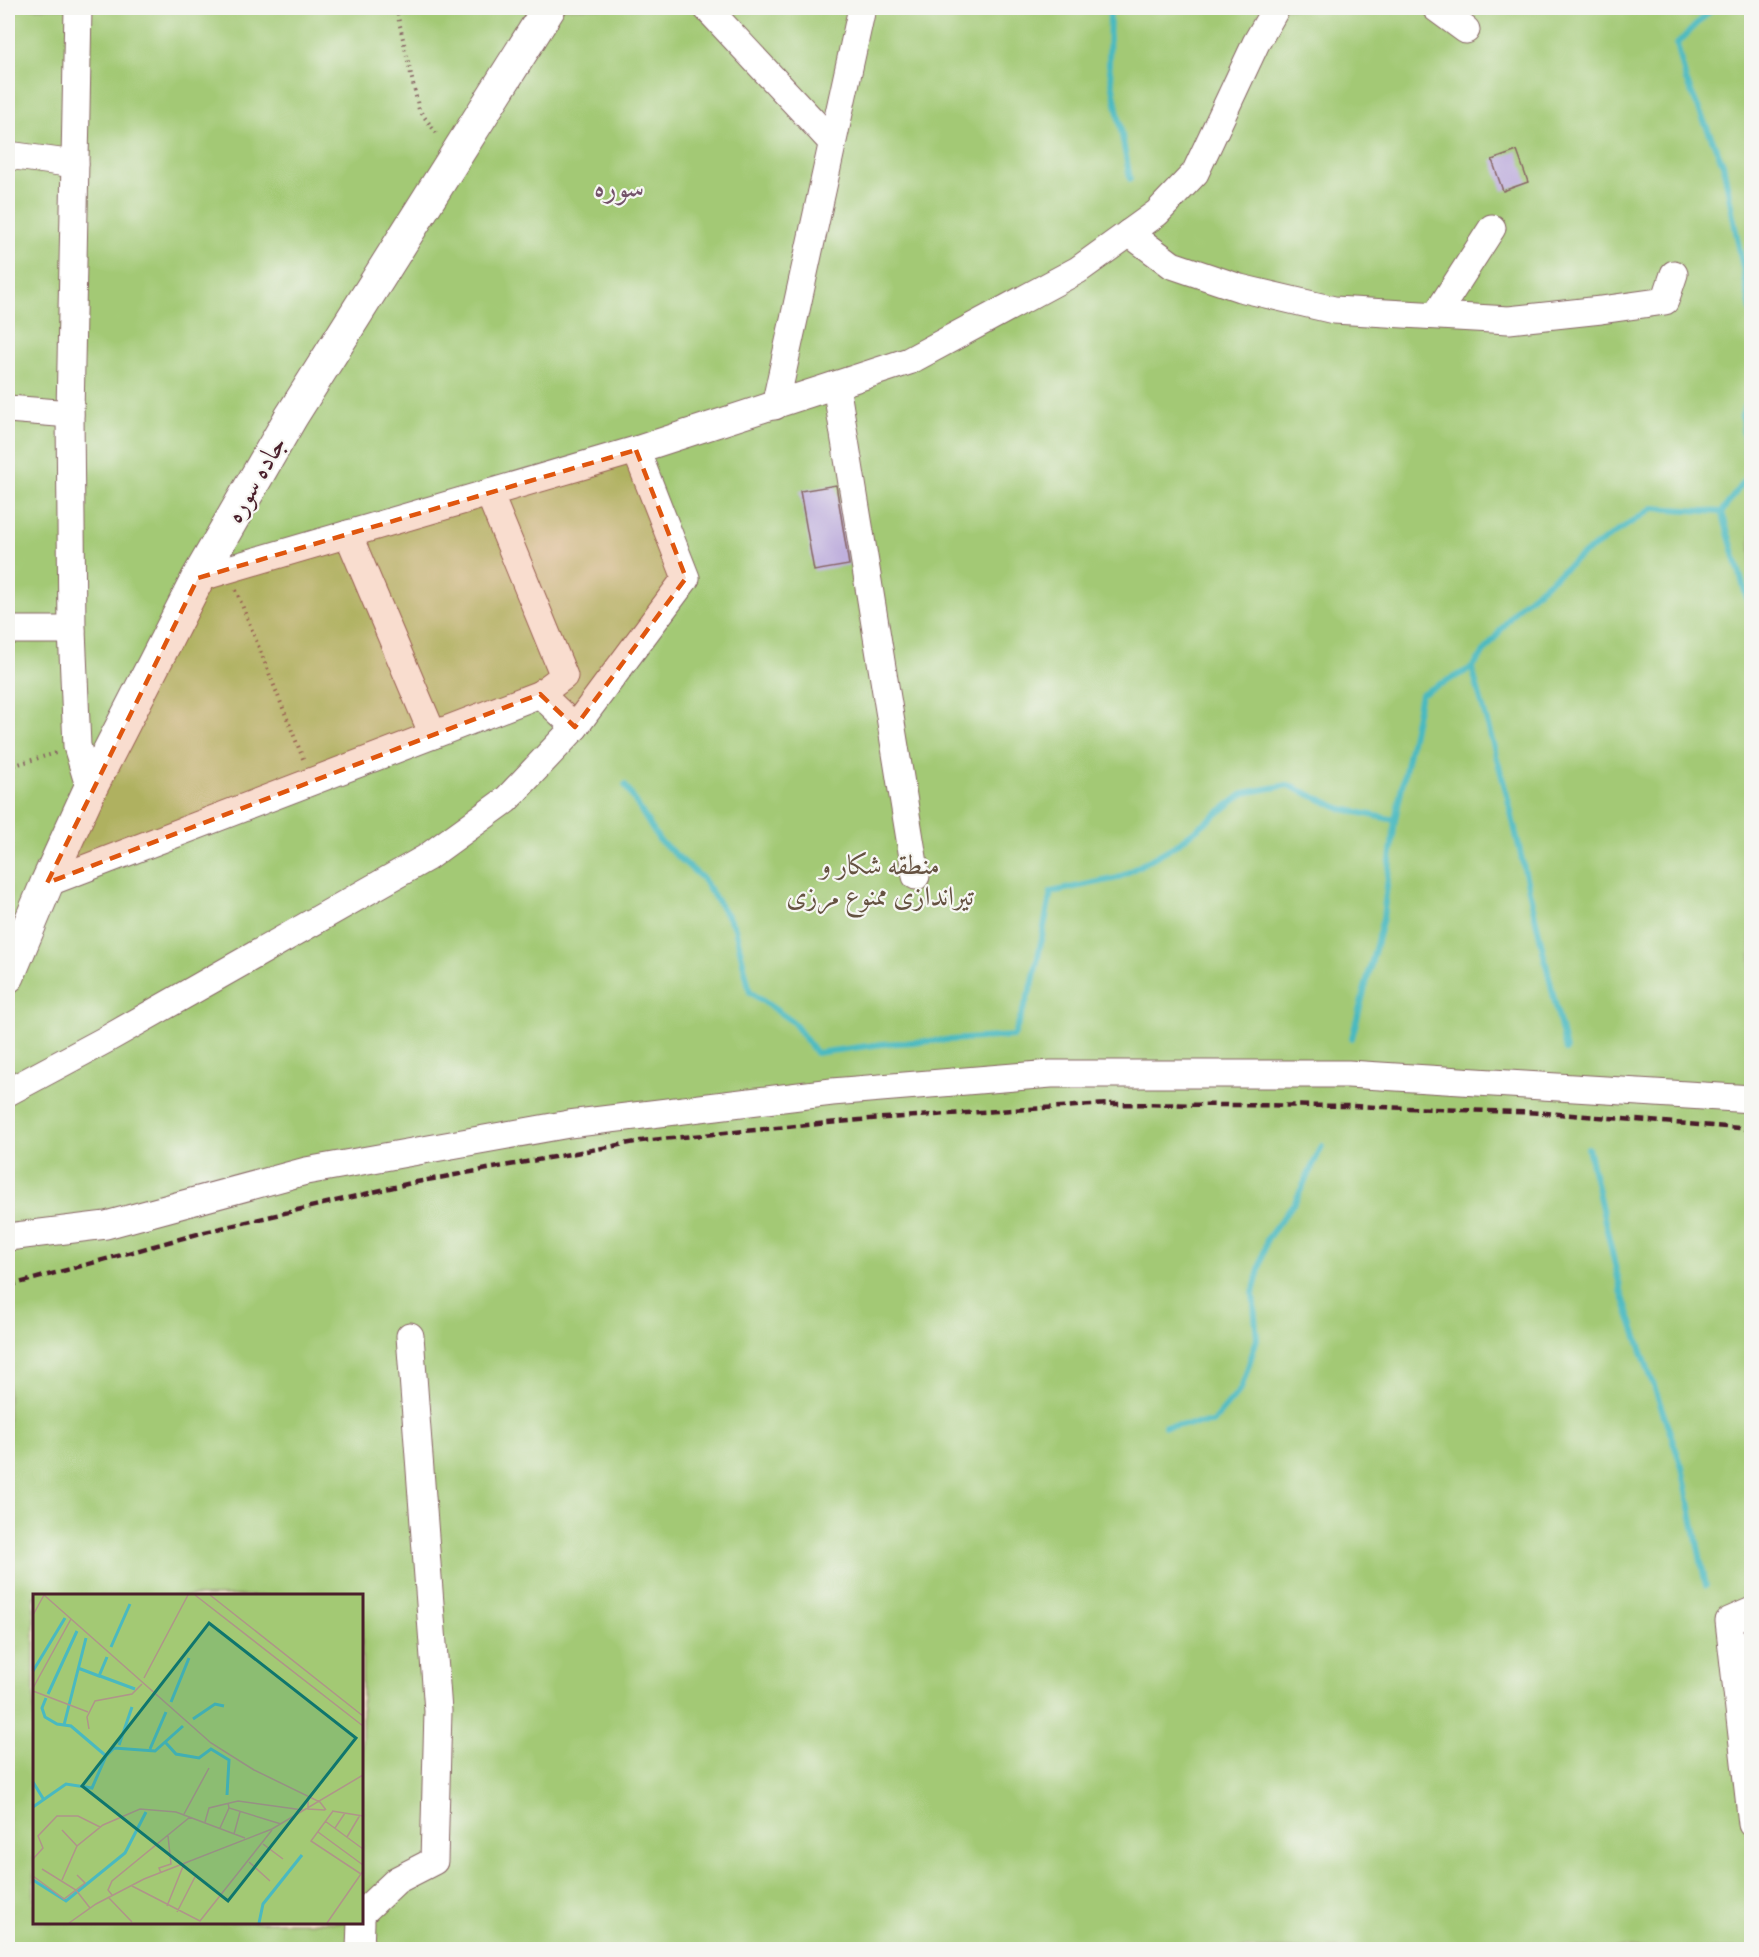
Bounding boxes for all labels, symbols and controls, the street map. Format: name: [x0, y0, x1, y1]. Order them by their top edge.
district label: سوره: [594, 167, 644, 206]
street label: جاده سوره: [216, 429, 294, 529]
park label: منطقه شکار و تیراندازی ممنوع مرزی: [786, 847, 975, 918]
inset map: [33, 1594, 363, 1924]

